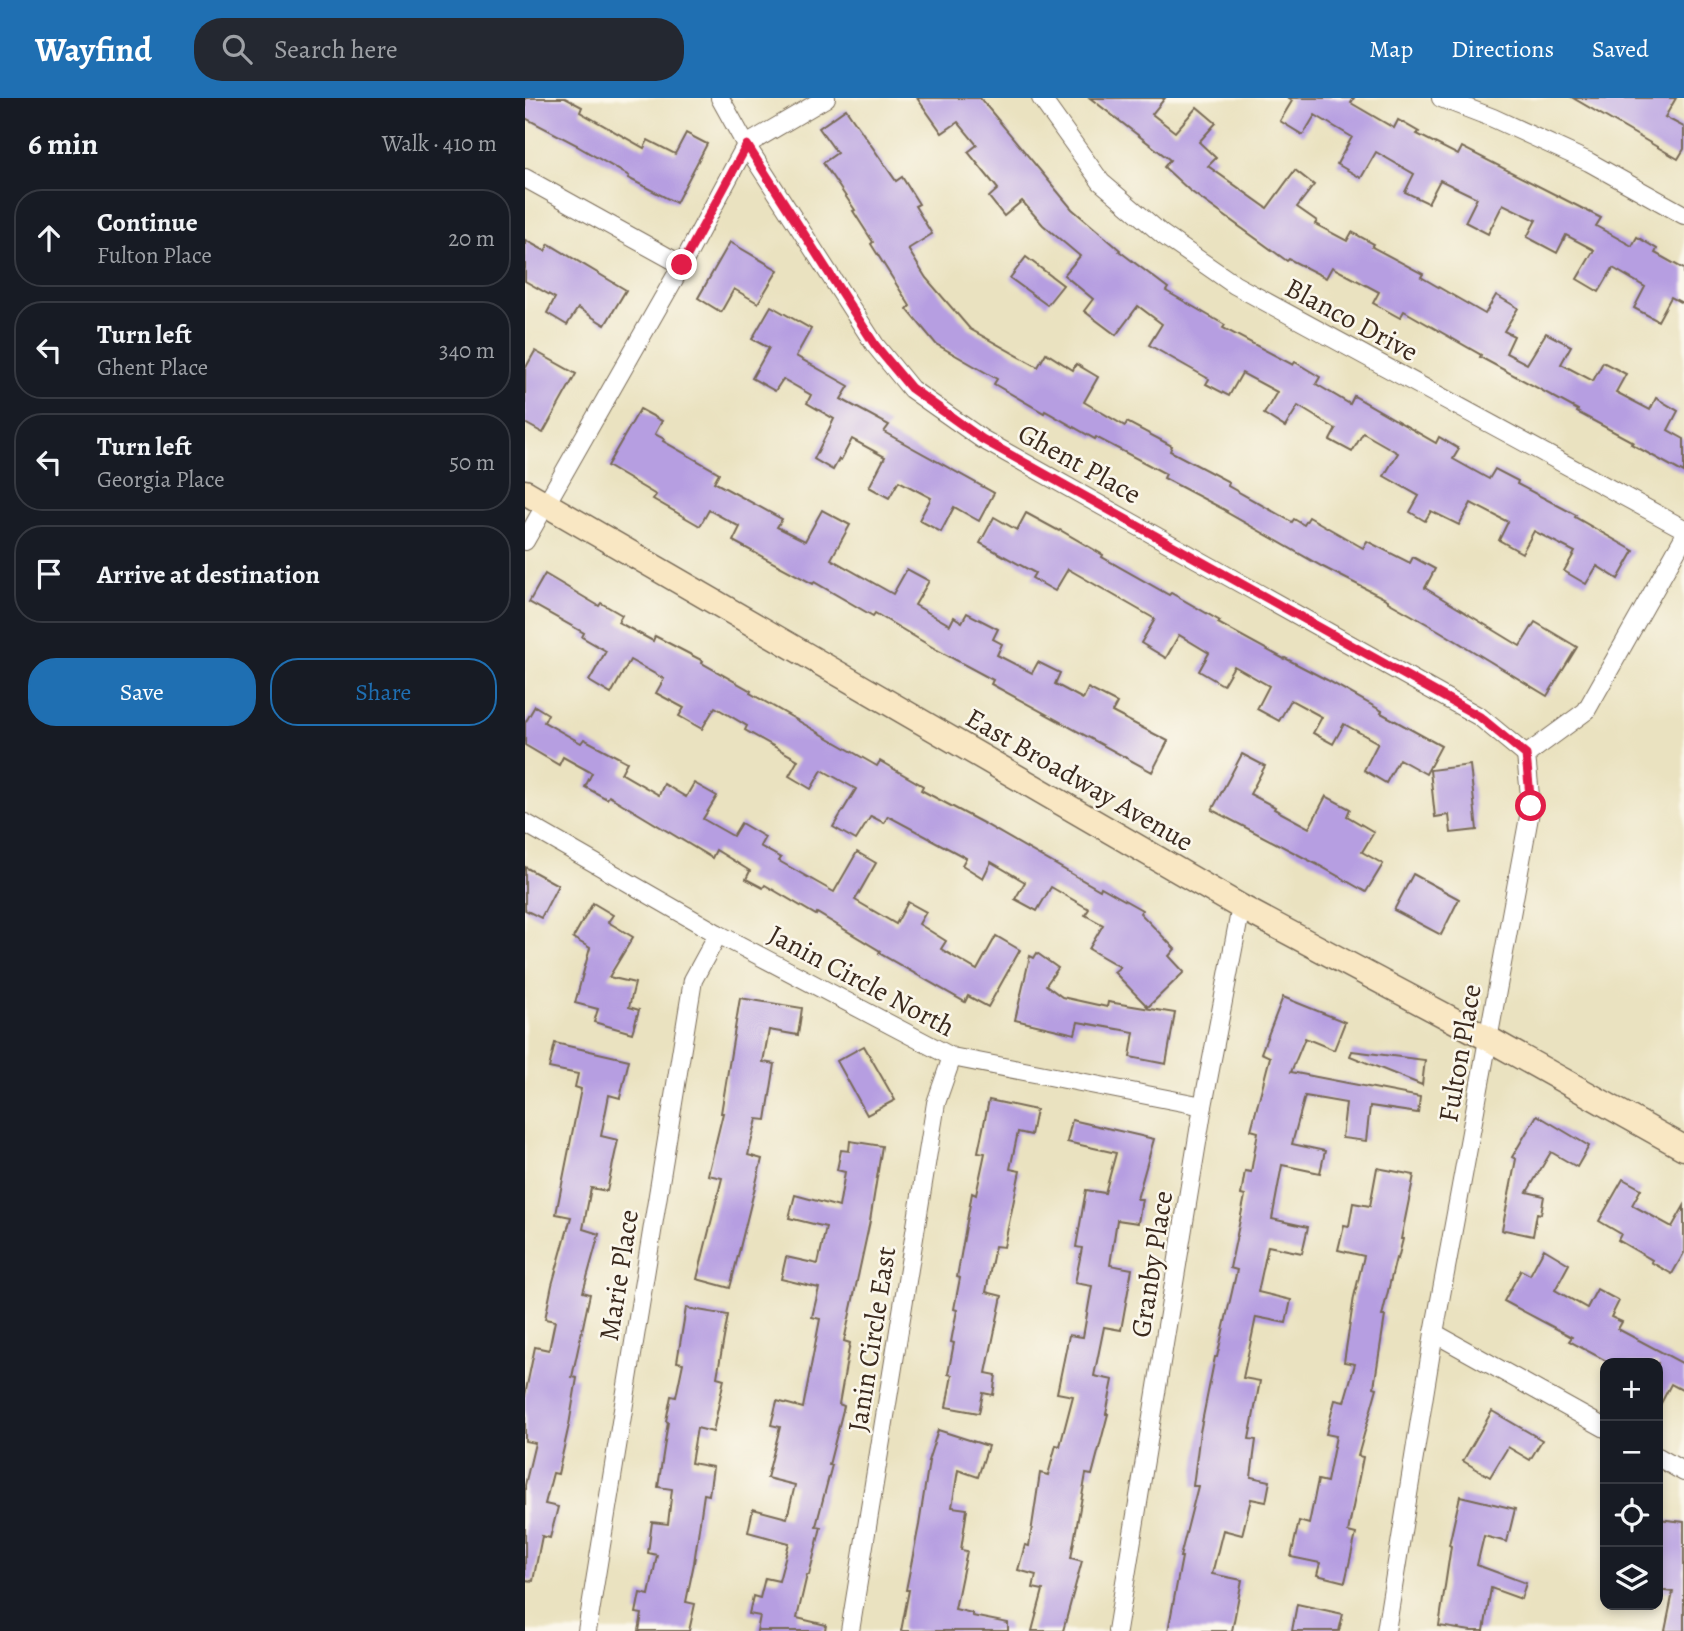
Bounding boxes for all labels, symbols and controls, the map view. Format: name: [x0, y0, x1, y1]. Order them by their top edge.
search box: [194, 18, 684, 81]
text: Wayfind: [35, 27, 152, 72]
icon: search: [218, 30, 256, 68]
text: Search here: [274, 32, 398, 67]
text: Map: [1369, 33, 1413, 65]
text: Directions: [1451, 33, 1554, 65]
text: Saved: [1592, 33, 1649, 65]
text: 6 min: [28, 124, 98, 164]
text: Walk · 410 m: [382, 128, 497, 159]
text: Continue: [97, 205, 198, 240]
icon: ahead: [30, 219, 68, 257]
text: 20 m: [448, 223, 495, 254]
text: Fulton Place: [97, 240, 212, 271]
route end: [666, 249, 697, 280]
street label: Blanco Drive: [1278, 269, 1425, 371]
text: Turn left: [97, 317, 192, 352]
icon: left: [30, 331, 68, 369]
text: 340 m: [439, 335, 495, 366]
text: Ghent Place: [97, 352, 208, 383]
street label: Ghent Place: [1011, 414, 1148, 513]
text: Turn left: [97, 429, 192, 464]
icon: left: [30, 443, 68, 481]
text: 50 m: [449, 447, 495, 478]
text: Georgia Place: [97, 464, 224, 495]
icon: arrive: [30, 555, 68, 593]
text: Arrive at destination: [97, 557, 320, 592]
button: Save: [28, 658, 256, 726]
button: Share: [270, 658, 497, 726]
street label: East Broadway Avenue: [959, 699, 1200, 861]
route start: [1515, 790, 1546, 821]
street label: Janin Circle North: [762, 916, 961, 1046]
street label: Fulton Place: [1429, 981, 1491, 1125]
street label: Granby Place: [1122, 1188, 1182, 1340]
street label: Marie Place: [590, 1207, 648, 1344]
street label: Janin Circle East: [839, 1244, 905, 1435]
map controls: [1600, 1358, 1663, 1610]
button: +: [1600, 1358, 1663, 1421]
button: −: [1600, 1421, 1663, 1484]
button: locate: [1600, 1484, 1663, 1547]
button: layers: [1600, 1547, 1663, 1610]

